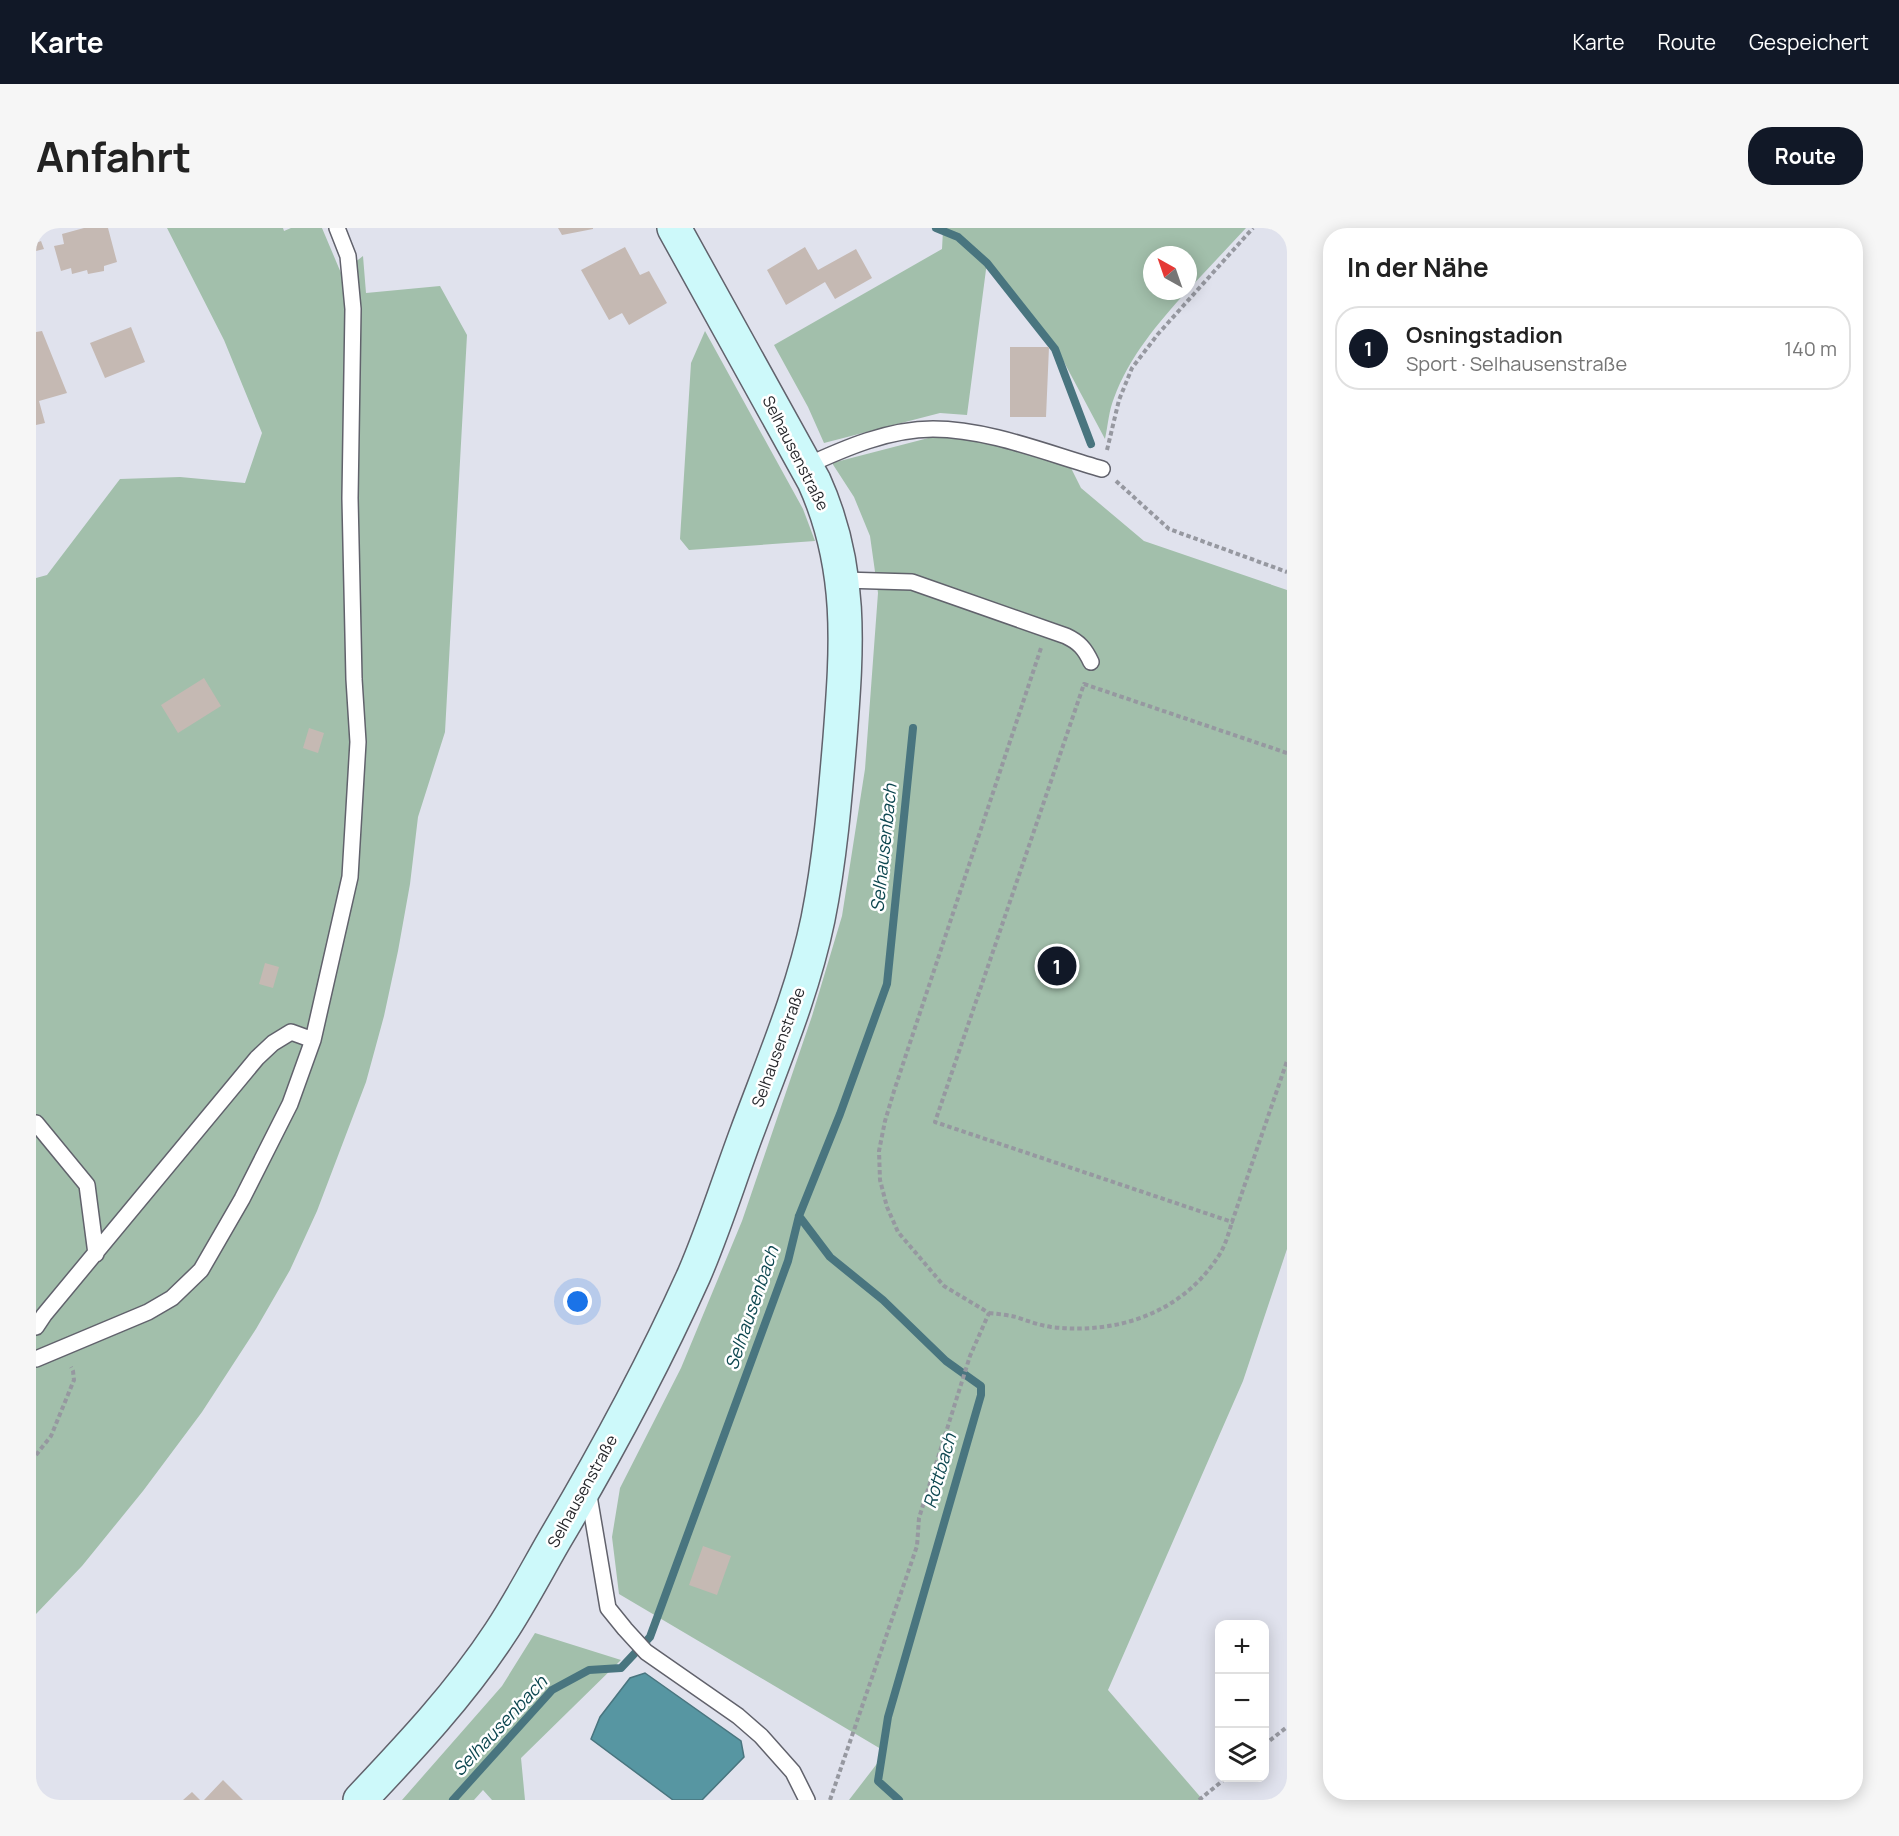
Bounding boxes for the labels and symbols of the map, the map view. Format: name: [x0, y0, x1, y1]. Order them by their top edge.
north arrow: [1143, 246, 1197, 300]
street label: Selhausenstraße: [758, 392, 834, 514]
water label: Selhausenbach: [864, 781, 902, 913]
pin: 1: [1038, 944, 1076, 988]
street label: Selhausenstraße: [746, 984, 810, 1110]
water label: Selhausenbach: [719, 1242, 784, 1373]
your location: [563, 1287, 592, 1316]
water label: Rottbach: [917, 1429, 961, 1511]
street label: Selhausenstraße: [542, 1431, 622, 1551]
water label: Selhausenbach: [447, 1669, 553, 1781]

